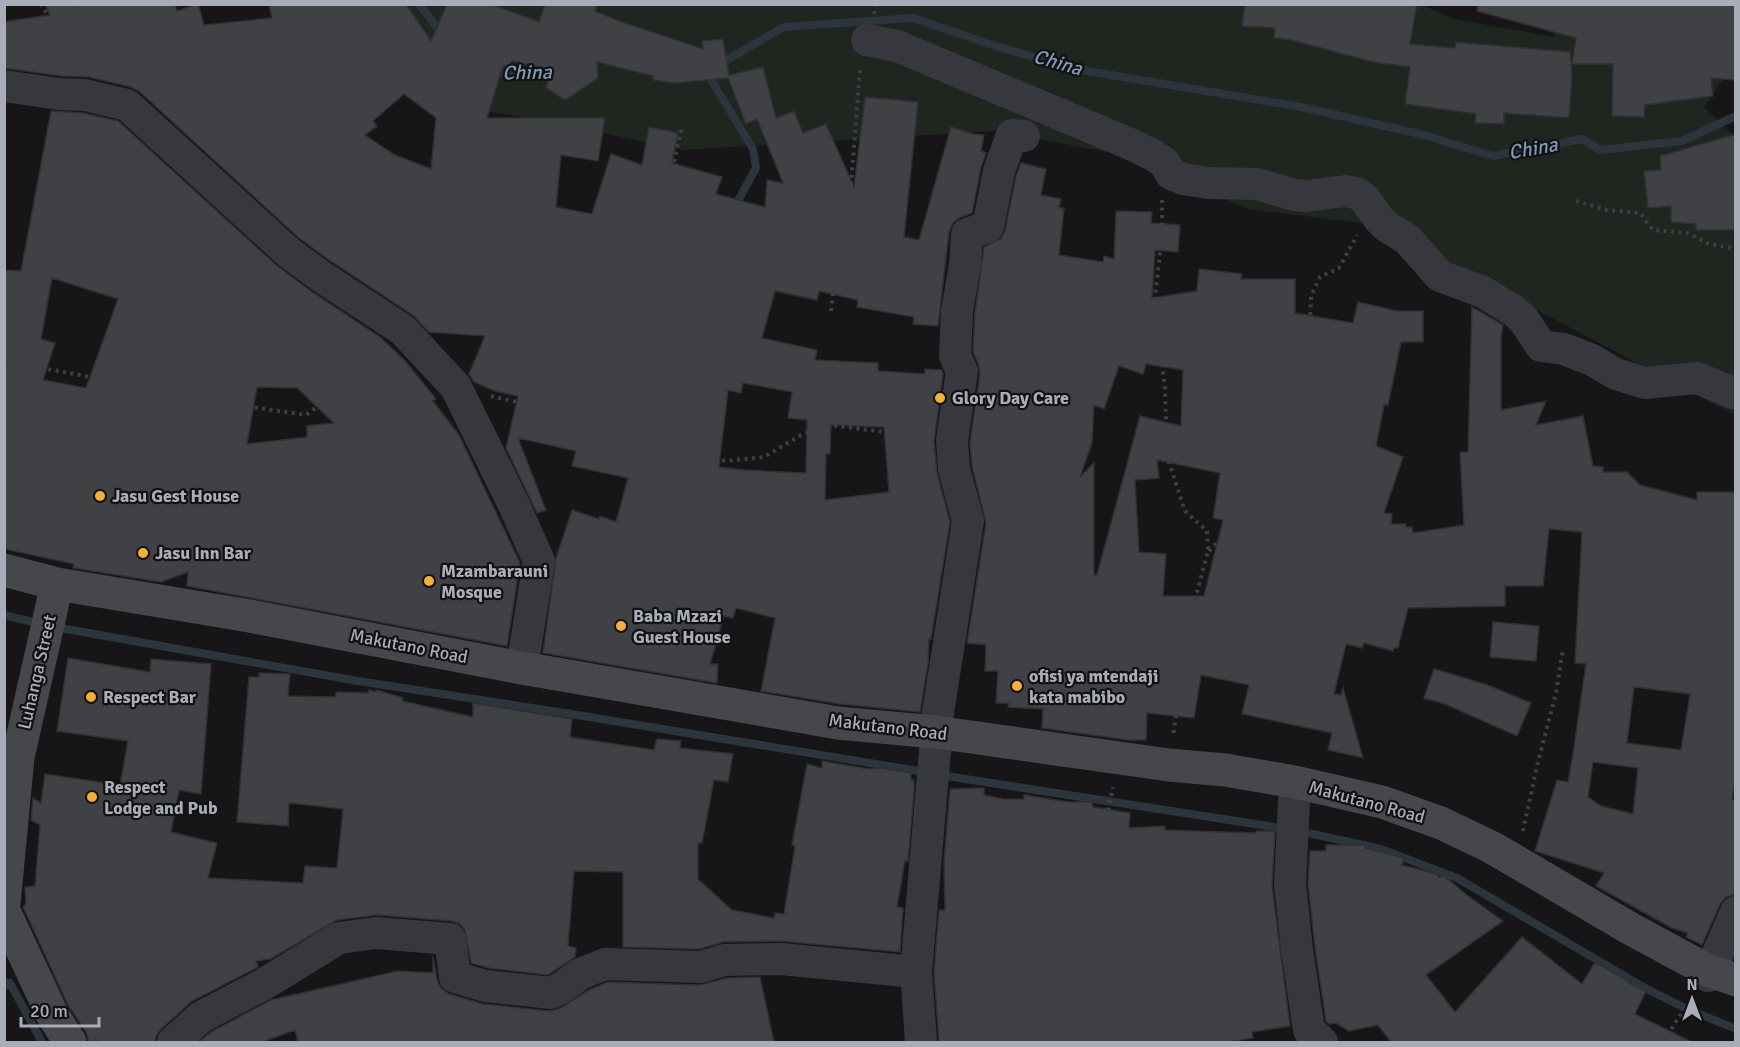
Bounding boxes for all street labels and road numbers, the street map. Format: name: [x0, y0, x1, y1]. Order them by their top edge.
street label: Luhanga Street: [13, 613, 61, 731]
street label: Makutano Road: [348, 624, 470, 668]
street label: Makutano Road: [827, 709, 949, 745]
street label: Makutano Road: [1307, 776, 1427, 828]

